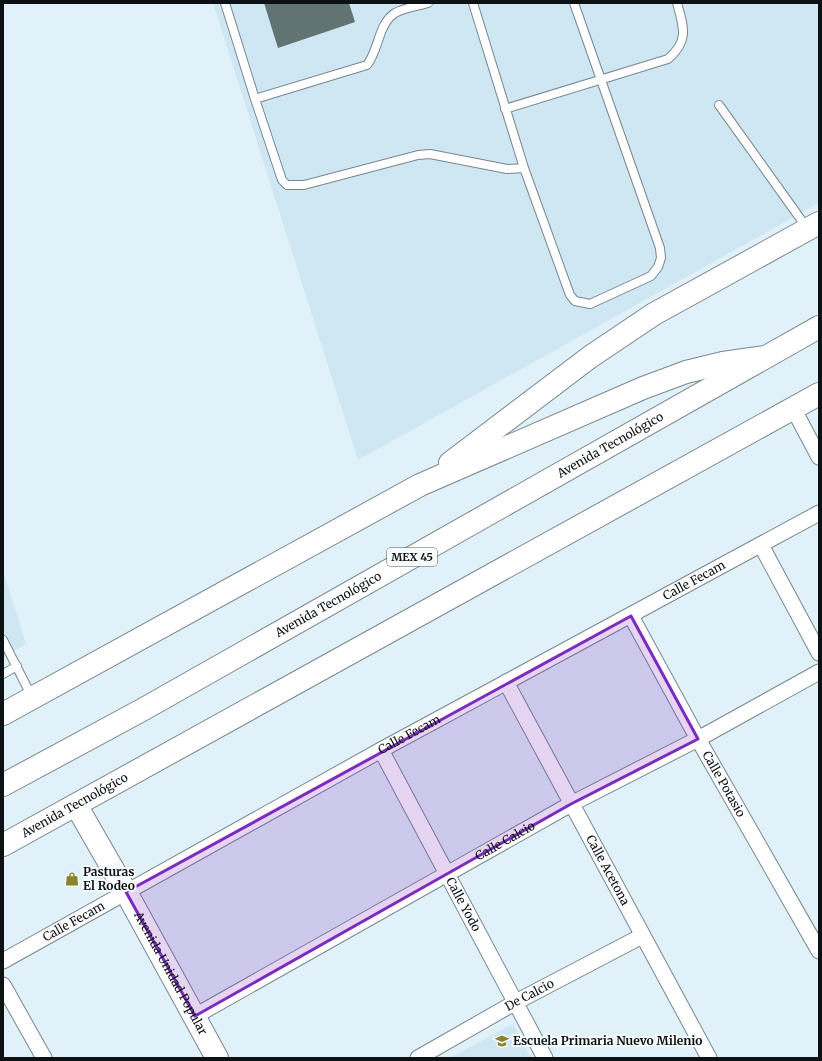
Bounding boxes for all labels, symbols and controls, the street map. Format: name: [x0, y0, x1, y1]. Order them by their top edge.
street label: Avenida Tecnológico: [553, 409, 666, 481]
road number: MEX 45: [387, 548, 437, 566]
street label: Calle Fecam: [660, 557, 728, 603]
street label: Avenida Tecnológico: [271, 568, 384, 641]
street label: Calle Fecam: [375, 711, 443, 757]
street label: Calle Potasio: [699, 748, 749, 819]
street label: Avenida Tecnológico: [18, 769, 130, 841]
street label: Calle Calcio: [472, 818, 537, 863]
street label: Calle Acetona: [583, 832, 633, 908]
place label: Pasturas El Rodeo: [83, 864, 135, 893]
shop icon: Pasturas El Rodeo: [64, 871, 80, 887]
street label: Calle Yodo: [443, 874, 484, 934]
street label: Calle Fecam: [40, 898, 107, 944]
street label: Avenida Unidad Popular: [131, 908, 211, 1038]
street label: De Calcio: [502, 975, 556, 1014]
school or university icon: Escuela Primaria Nuevo Milenio: [494, 1033, 510, 1049]
place label: Escuela Primaria Nuevo Milenio: [513, 1033, 703, 1048]

